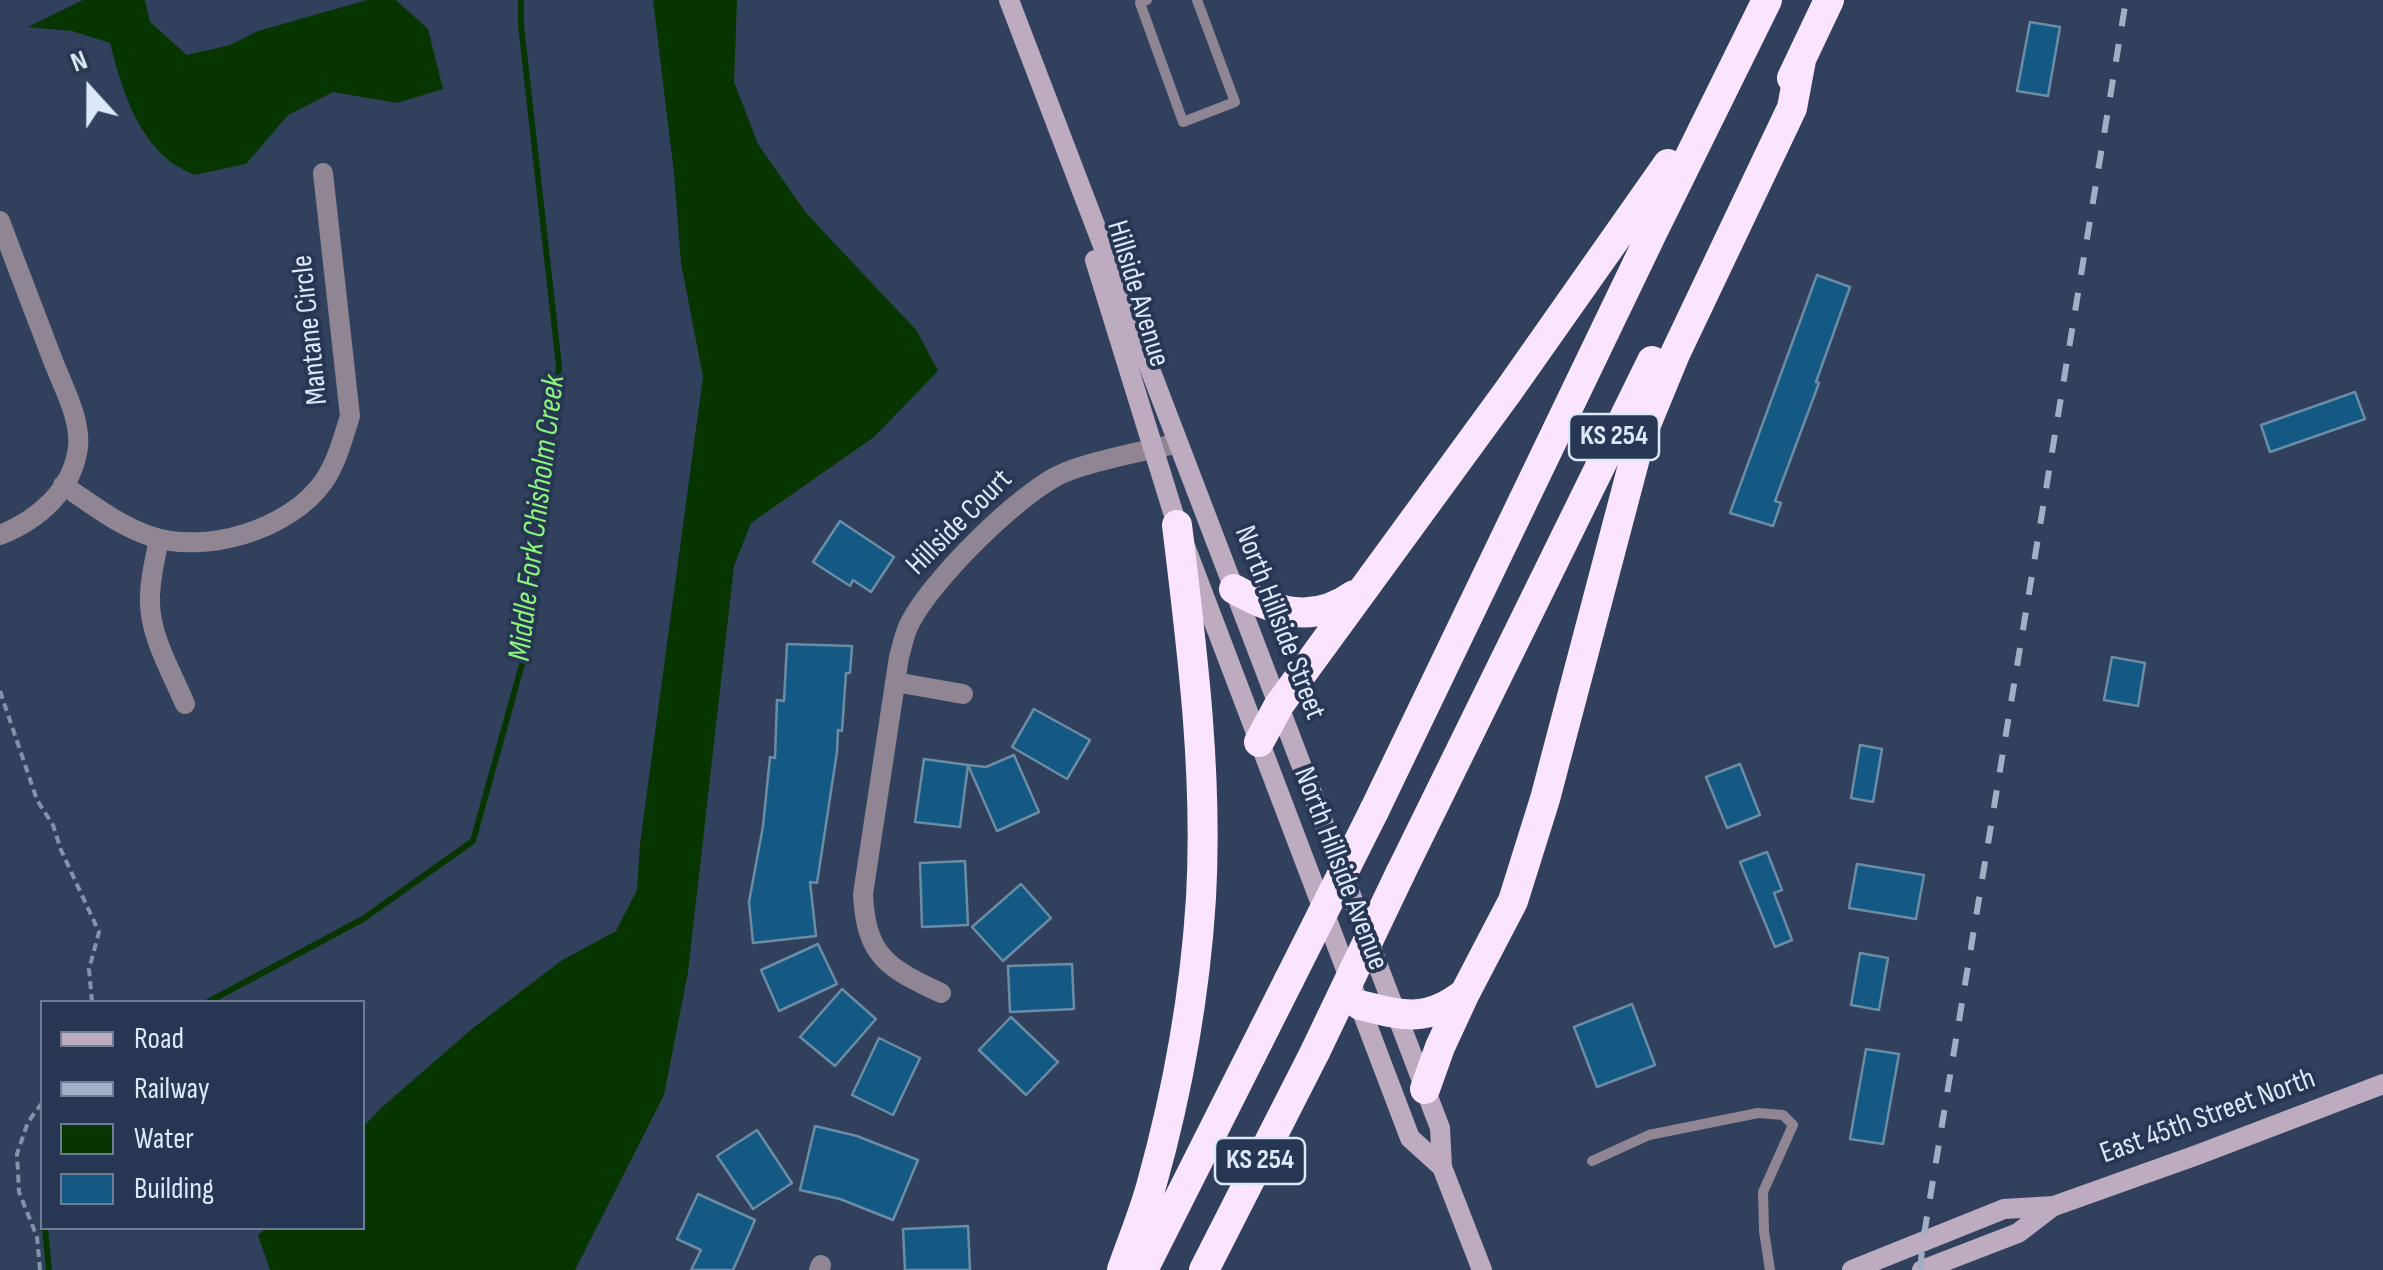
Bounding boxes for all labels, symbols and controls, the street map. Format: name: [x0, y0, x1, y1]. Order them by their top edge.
north arrow: [40, 40, 140, 140]
text: N: [66, 43, 92, 80]
street label: Hillside Avenue: [1098, 217, 1176, 371]
street label: Mantane Circle: [285, 253, 337, 407]
water label: Middle Fork Chisholm Creek: [501, 373, 575, 663]
road number: KS 254: [1569, 414, 1659, 460]
street label: Hillside Court: [900, 463, 1020, 583]
street label: North Hillside Street: [1226, 521, 1332, 725]
street label: North Hillside Avenue: [1285, 762, 1395, 976]
legend: [40, 1000, 365, 1230]
text: Road: [134, 1021, 184, 1057]
street label: East 45th Street North: [2095, 1061, 2321, 1173]
text: Railway: [134, 1071, 210, 1107]
text: Water: [134, 1121, 194, 1157]
road number: KS 254: [1215, 1138, 1305, 1184]
text: Building: [134, 1171, 214, 1207]

